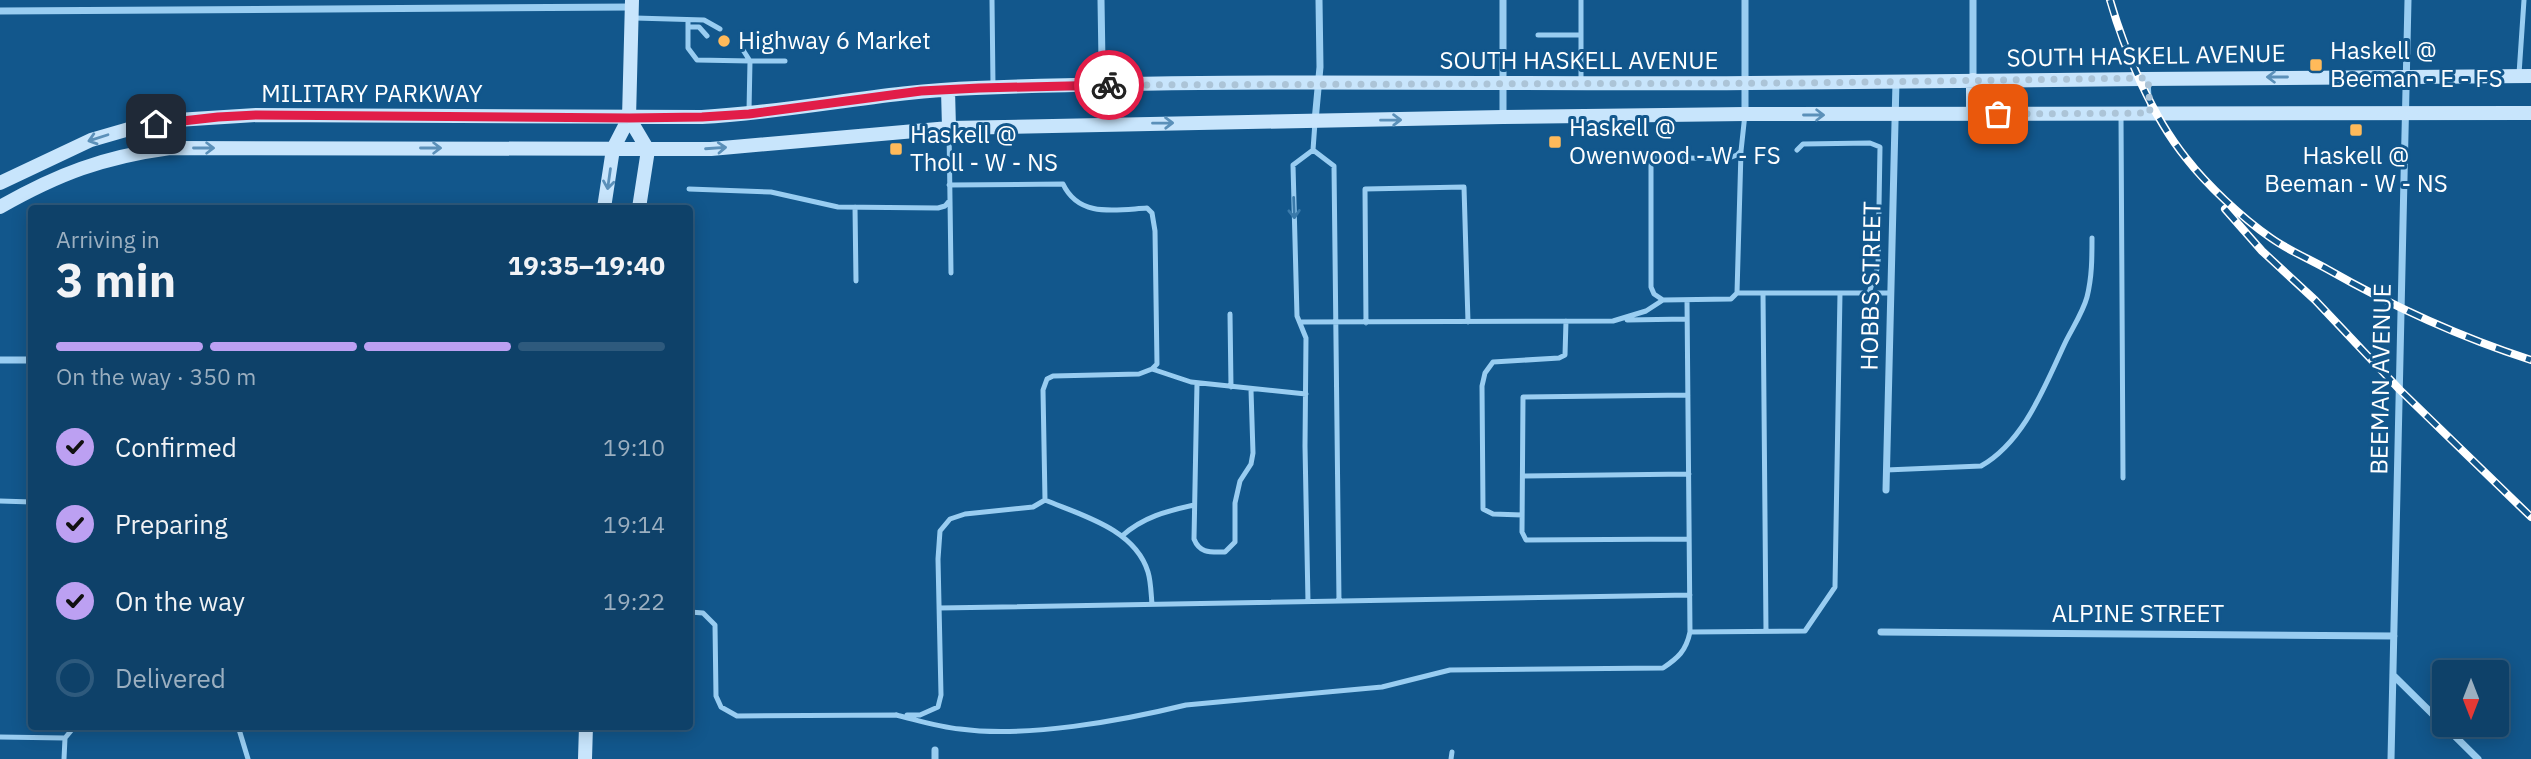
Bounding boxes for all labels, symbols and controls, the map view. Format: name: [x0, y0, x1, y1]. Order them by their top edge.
place label: Highway 6 Market: [738, 24, 931, 56]
marker: Highway 6 Market: [716, 33, 732, 49]
place label: Haskell @ Beeman - E - FS: [2330, 34, 2503, 94]
street label: SOUTH HASKELL AVENUE: [2006, 37, 2286, 73]
street label: SOUTH HASKELL AVENUE: [1439, 44, 1719, 76]
courier: [1074, 50, 1144, 120]
marker: Haskell @ Beeman - E - FS: [2308, 57, 2324, 73]
icon: bike: [1090, 66, 1128, 104]
one-way arrow: [2266, 70, 2289, 84]
street label: MILITARY PARKWAY: [261, 77, 483, 109]
pin: [1968, 84, 2028, 144]
pin: [126, 94, 186, 154]
icon: bag: [1979, 95, 2017, 133]
icon: home: [137, 105, 175, 143]
one-way arrow: [1802, 108, 1825, 122]
place label: Haskell @ Owenwood - W - FS: [1569, 111, 1781, 171]
one-way arrow: [1379, 113, 1402, 126]
one-way arrow: [1151, 116, 1174, 130]
place label: Haskell @ Tholl - W - NS: [910, 118, 1058, 178]
marker: Haskell @ Beeman - W - NS: [2348, 122, 2364, 138]
one-way arrow: [87, 133, 109, 146]
marker: Haskell @ Owenwood - W - FS: [1547, 134, 1563, 150]
place label: Haskell @ Beeman - W - NS: [2264, 139, 2448, 199]
one-way arrow: [192, 141, 215, 155]
one-way arrow: [419, 141, 442, 155]
one-way arrow: [704, 141, 727, 154]
marker: Haskell @ Tholl - W - NS: [888, 141, 904, 157]
one-way arrow: [602, 167, 615, 189]
one-way arrow: [1287, 196, 1301, 219]
street label: HOBBS STREET: [1853, 201, 1887, 371]
text: Arriving in: [56, 224, 160, 254]
text: 19:35–19:40: [508, 248, 665, 282]
text: 3 min: [56, 250, 176, 310]
street label: BEEMAN AVENUE: [2362, 283, 2398, 475]
text: On the way · 350 m: [56, 361, 256, 391]
icon: check: [56, 428, 94, 466]
text: Confirmed: [115, 430, 237, 464]
text: 19:10: [603, 432, 665, 462]
icon: check: [56, 505, 94, 543]
text: Preparing: [115, 507, 228, 541]
text: 19:14: [603, 509, 665, 539]
icon: check: [56, 582, 94, 620]
text: On the way: [115, 584, 245, 618]
text: 19:22: [603, 586, 665, 616]
street label: ALPINE STREET: [2052, 597, 2225, 629]
north arrow: [2432, 660, 2510, 737]
map controls: [2432, 660, 2509, 737]
text: Delivered: [115, 661, 226, 695]

